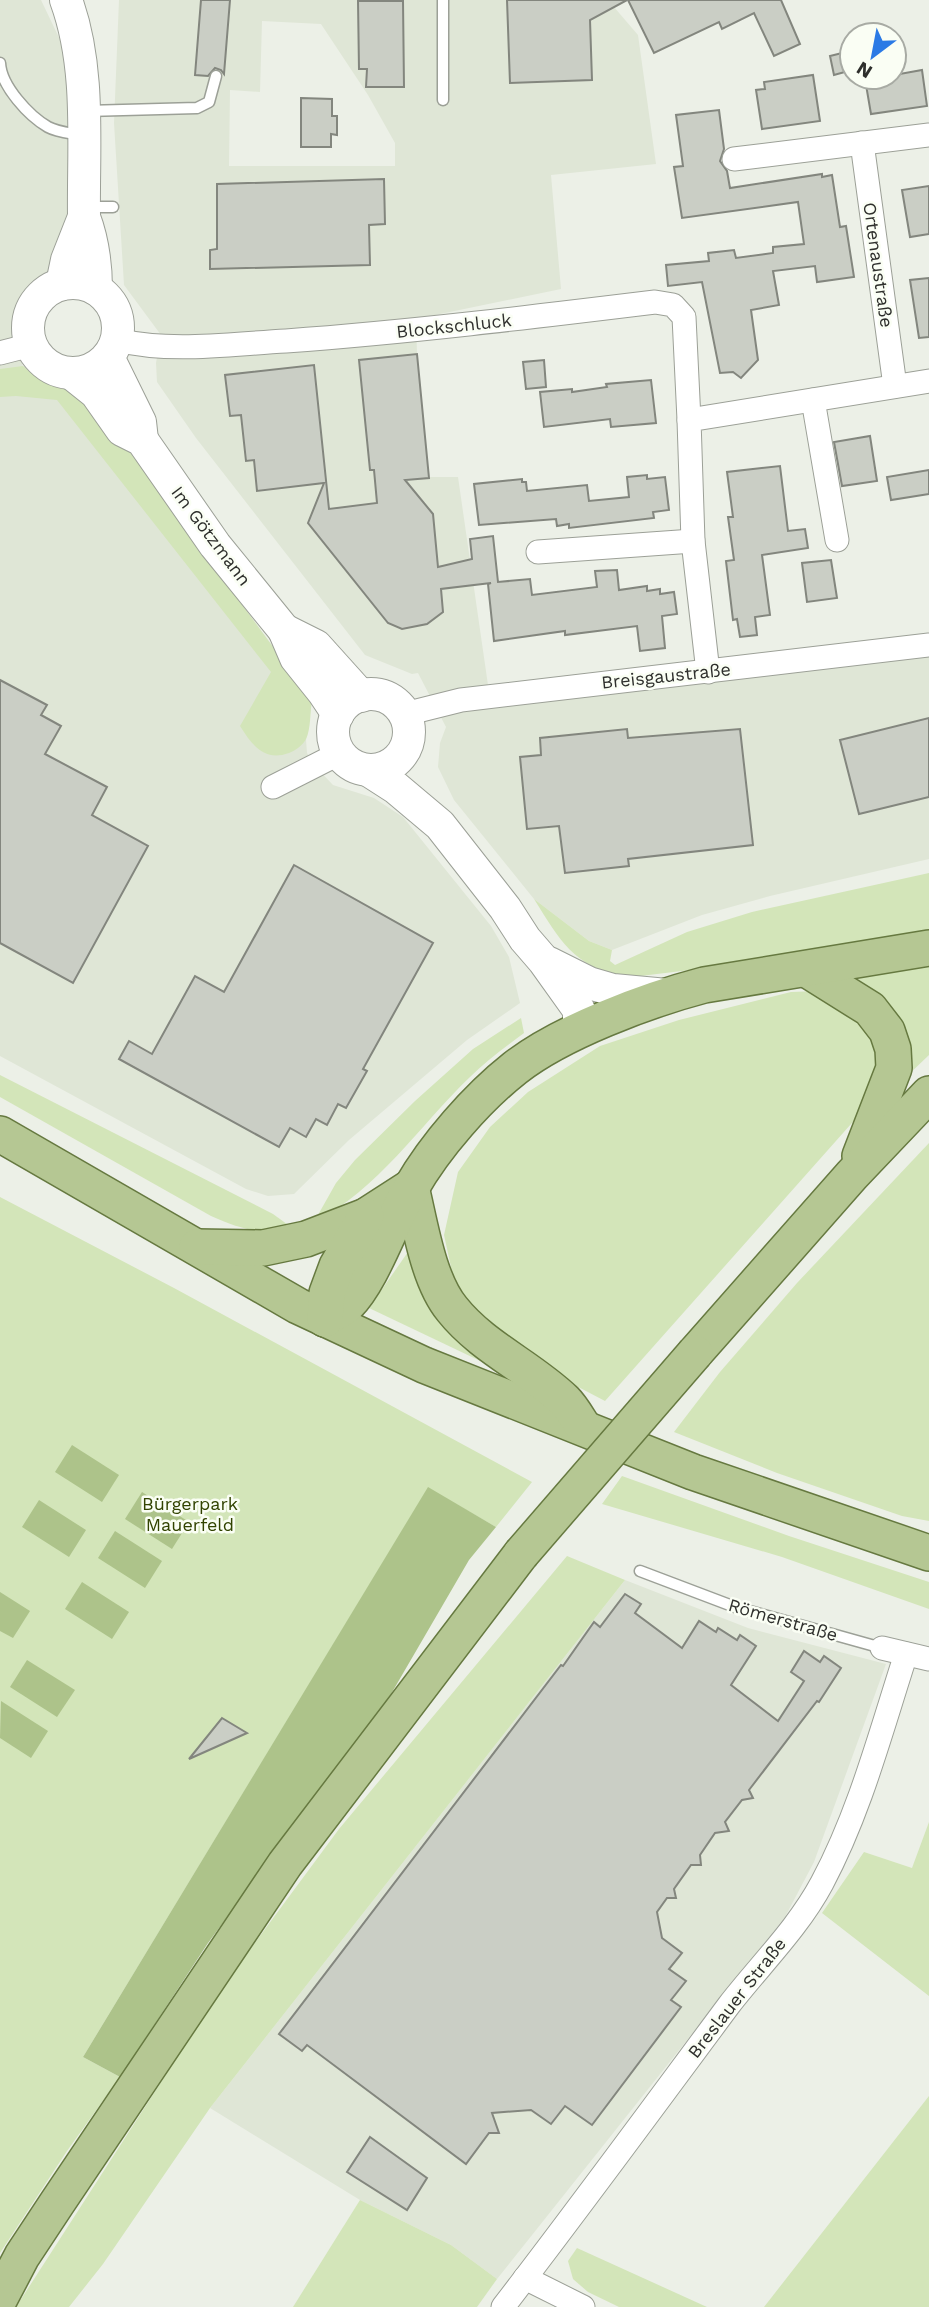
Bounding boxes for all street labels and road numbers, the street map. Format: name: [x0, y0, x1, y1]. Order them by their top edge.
street label: Ortenaustraße: [859, 201, 898, 329]
street label: Blockschluck: [395, 309, 513, 342]
street label: Im Götzmann: [167, 482, 256, 590]
street label: Breisgaustraße: [600, 658, 732, 693]
street label: Römerstraße: [726, 1594, 840, 1645]
street label: Breslauer Straße: [683, 1933, 790, 2062]

